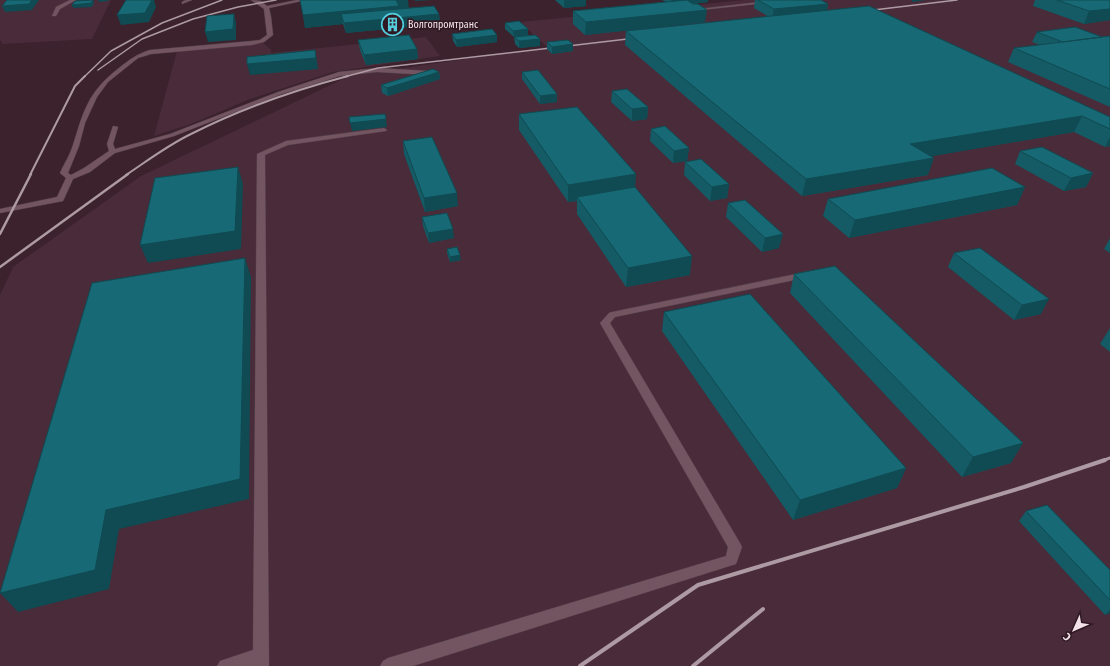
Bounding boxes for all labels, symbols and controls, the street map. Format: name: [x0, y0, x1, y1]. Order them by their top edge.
building icon: Волгопромтранс: [379, 11, 405, 37]
place label: Волгопромтранс: [408, 19, 479, 31]
north arrow: [1054, 610, 1094, 650]
text: С: [1060, 630, 1074, 643]

